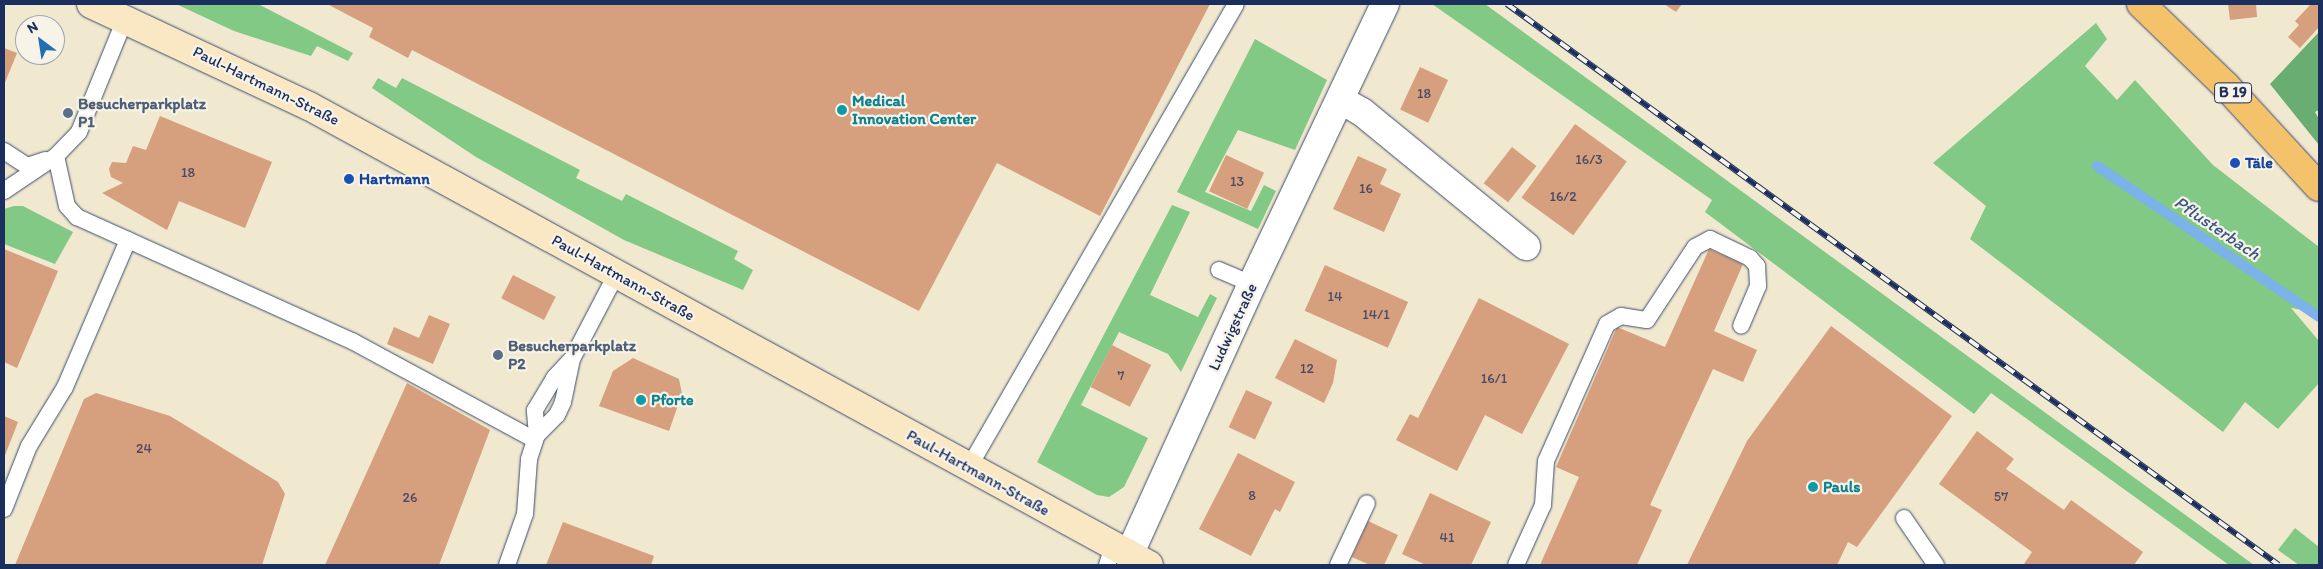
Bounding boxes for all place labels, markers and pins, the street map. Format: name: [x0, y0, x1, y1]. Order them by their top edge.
place label: Medical Innovation Center: [852, 91, 976, 129]
place label: Besucherparkplatz P1: [78, 94, 206, 132]
marker: Medical Innovation Center: [836, 104, 848, 116]
marker: Besucherparkplatz P1: [62, 107, 74, 119]
place label: Täle: [2245, 153, 2273, 173]
marker: Täle: [2229, 157, 2241, 169]
place label: Hartmann: [359, 169, 430, 189]
marker: Hartmann: [343, 173, 355, 185]
place label: Besucherparkplatz P2: [508, 336, 636, 374]
marker: Besucherparkplatz P2: [492, 349, 504, 361]
place label: Pforte: [651, 390, 694, 410]
marker: Pforte: [635, 394, 647, 406]
place label: Pauls: [1823, 477, 1860, 497]
marker: Pauls: [1807, 481, 1819, 493]

